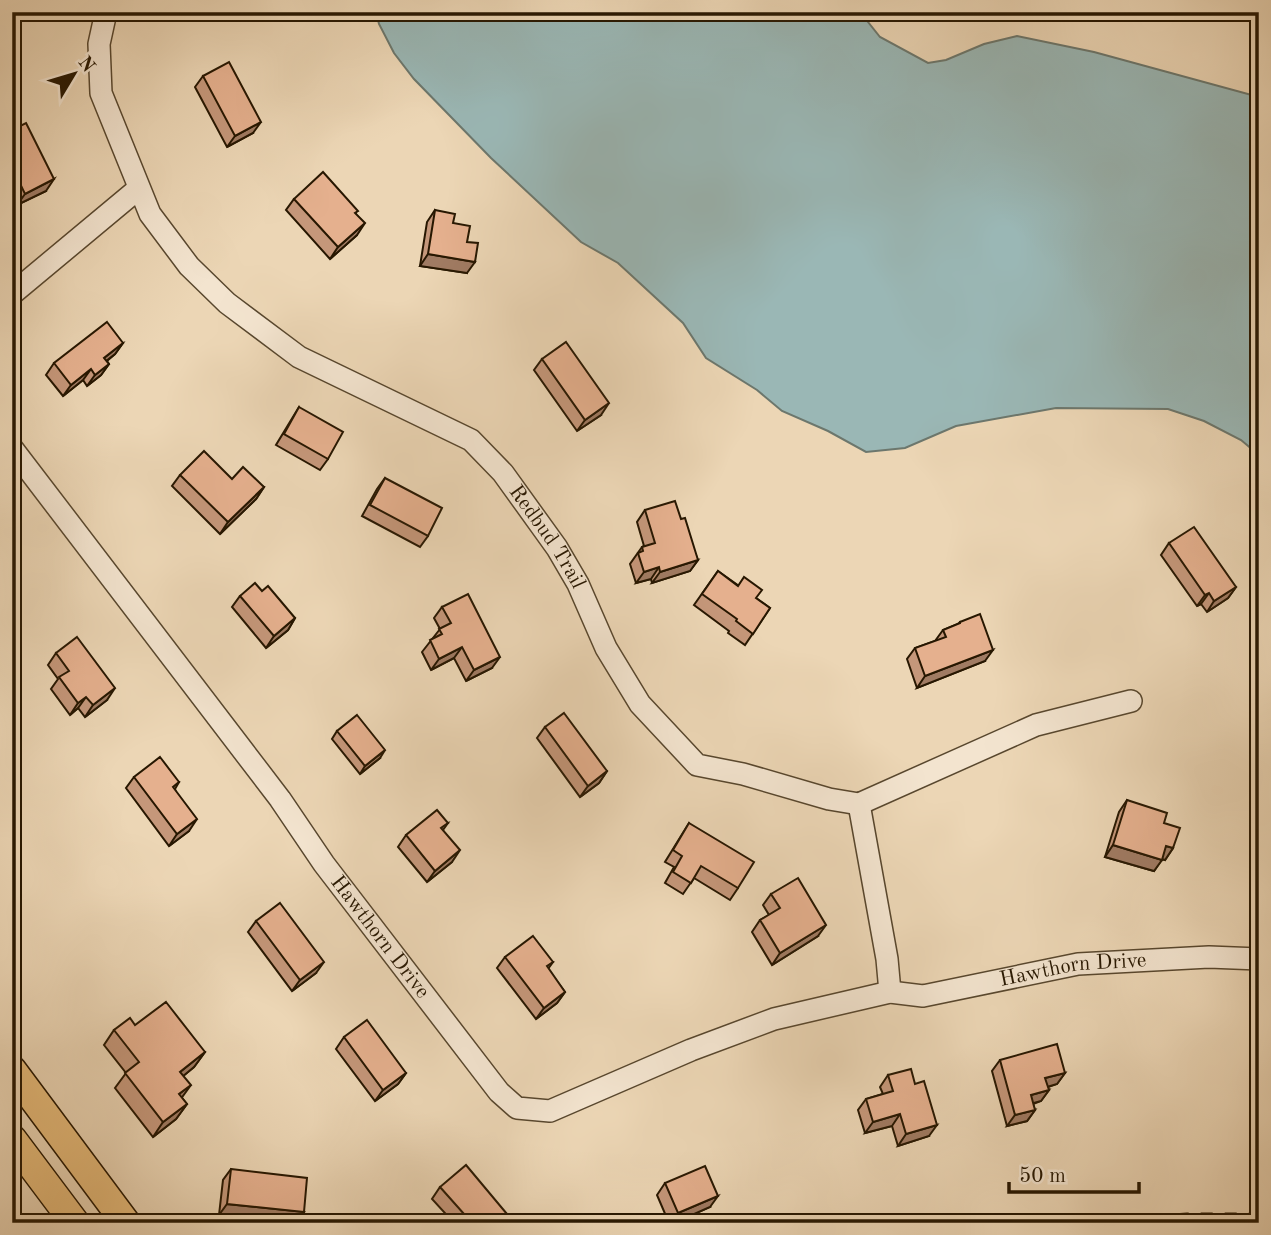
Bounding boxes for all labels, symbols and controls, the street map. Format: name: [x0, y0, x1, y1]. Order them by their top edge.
north arrow: [38, 38, 108, 108]
text: N: [73, 53, 98, 77]
street label: Redbud Trail: [505, 481, 589, 592]
street label: Hawthorn Drive: [326, 872, 433, 1002]
street label: Hawthorn Drive: [998, 950, 1147, 990]
scale bar: [1009, 1151, 1138, 1195]
text: 50 m: [1019, 1166, 1066, 1187]

